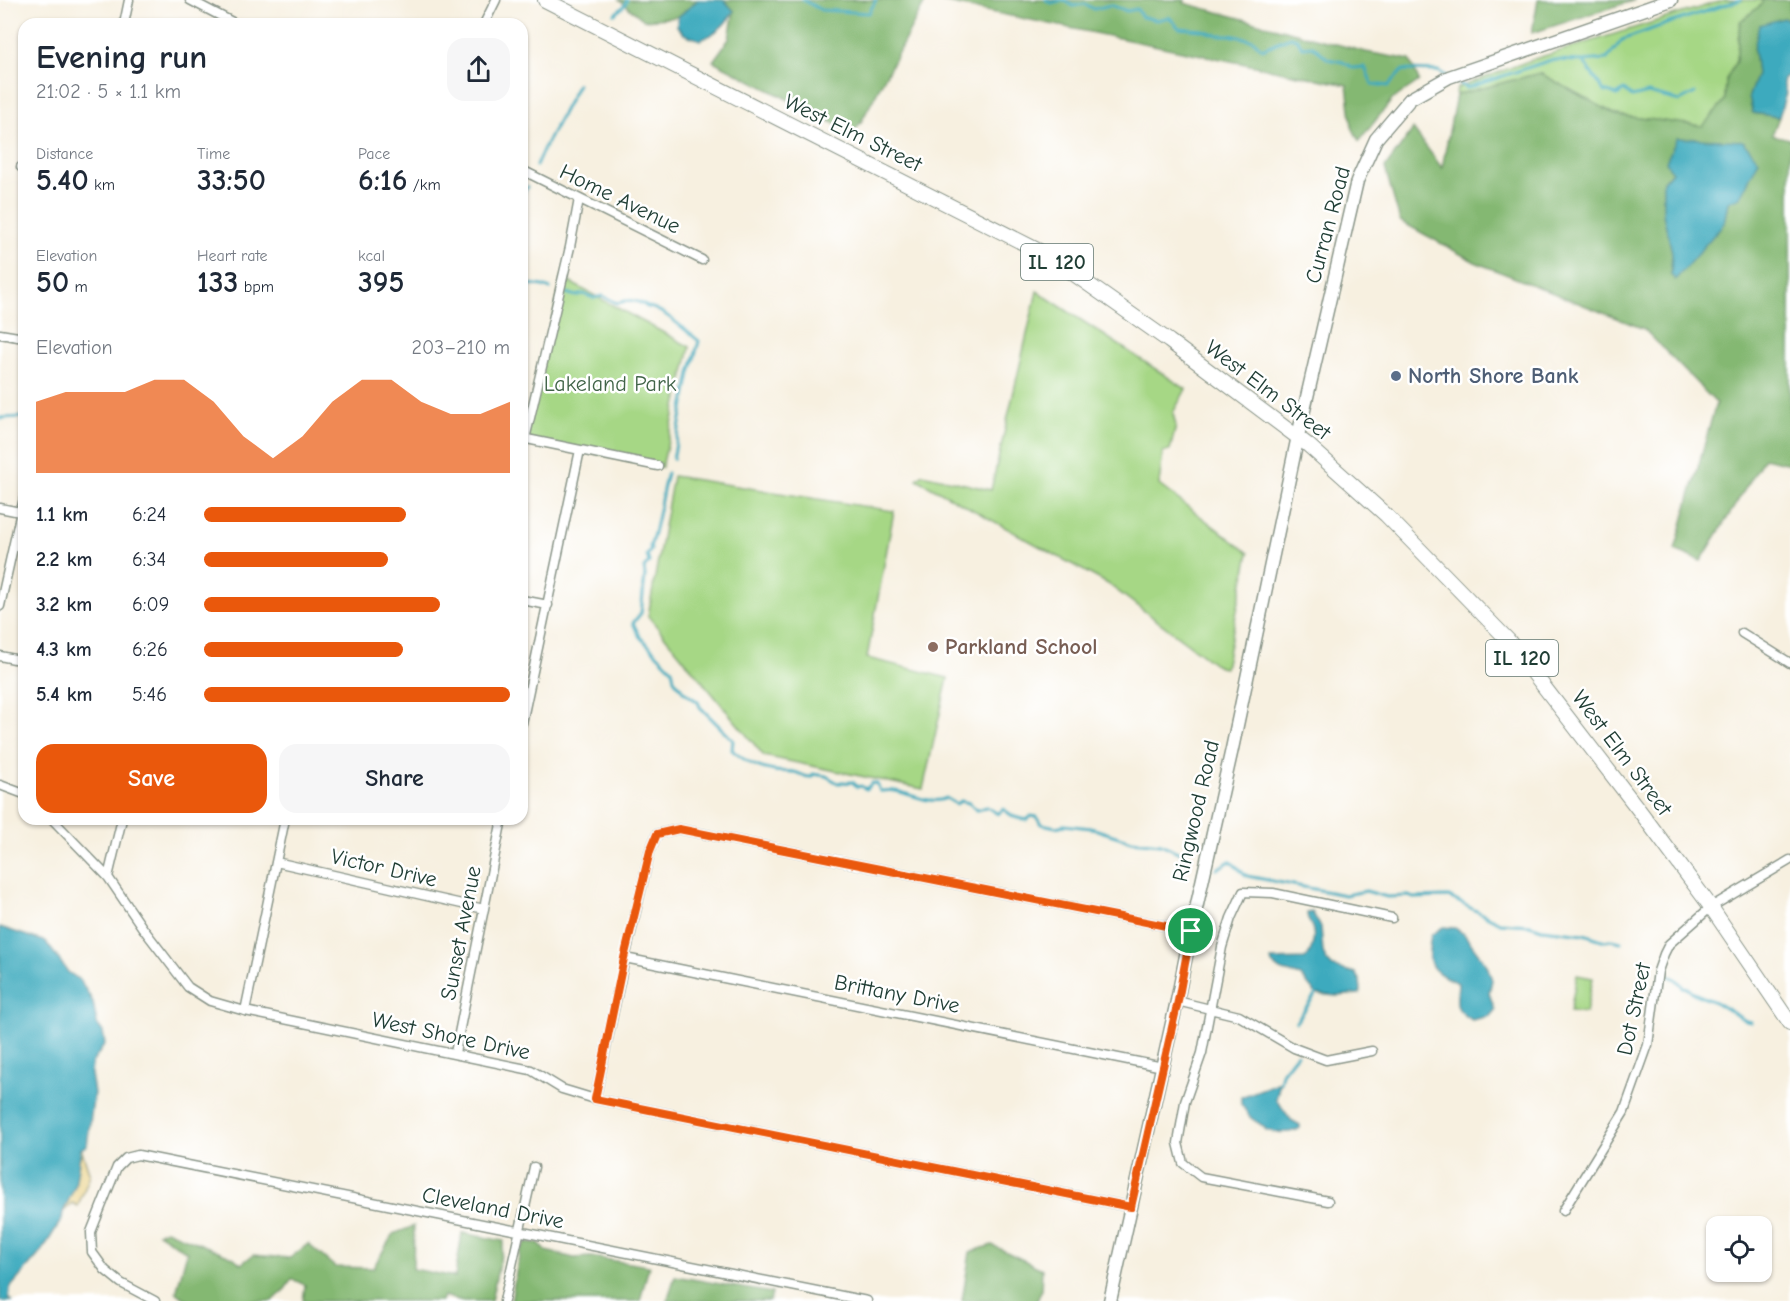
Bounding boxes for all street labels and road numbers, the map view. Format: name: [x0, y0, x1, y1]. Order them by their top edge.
street label: West Elm Street: [780, 88, 927, 178]
street label: Home Avenue: [555, 159, 685, 239]
street label: Curran Road: [1300, 164, 1356, 286]
road number: IL 120: [1021, 244, 1093, 280]
street label: West Elm Street: [1200, 334, 1336, 446]
road number: IL 120: [1486, 640, 1558, 676]
street label: West Elm Street: [1566, 685, 1678, 821]
street label: Ringwood Road: [1167, 738, 1225, 884]
street label: Victor Drive: [328, 843, 440, 893]
street label: Sunset Avenue: [435, 864, 487, 1002]
street label: Dot Street: [1612, 960, 1657, 1058]
street label: Brittany Drive: [832, 969, 962, 1019]
street label: West Shore Drive: [370, 1007, 532, 1065]
street label: Cleveland Drive: [420, 1182, 566, 1234]

